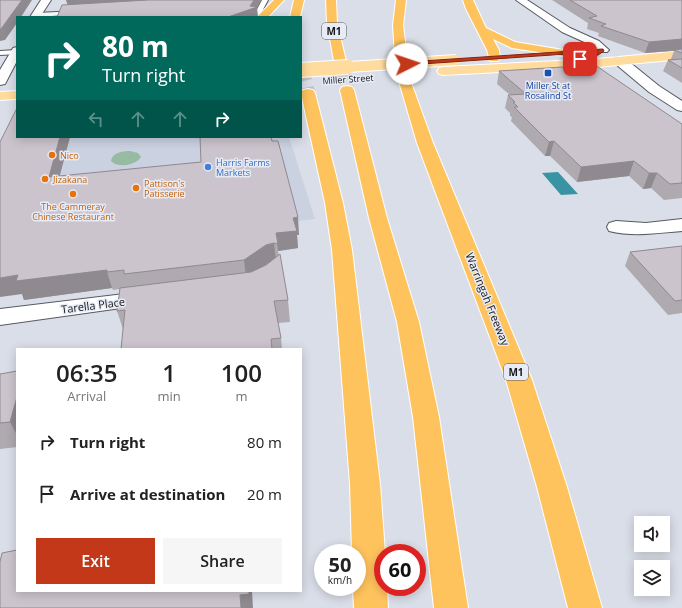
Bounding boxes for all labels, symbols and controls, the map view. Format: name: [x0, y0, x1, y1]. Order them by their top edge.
road number: M1: [322, 23, 346, 39]
text: 80 m: [102, 27, 169, 65]
icon: right: [36, 32, 88, 84]
pin: [563, 42, 597, 76]
position arrow: [386, 43, 428, 85]
icon: arrive: [569, 48, 591, 70]
text: Turn right: [102, 63, 185, 87]
marker: Miller St at Rosalind St: [543, 68, 553, 78]
street label: Miller Street: [322, 71, 374, 87]
place label: Miller St at Rosalind St: [525, 79, 571, 102]
icon: left: [85, 108, 107, 130]
icon: ahead: [127, 108, 149, 130]
icon: ahead: [169, 108, 191, 130]
icon: right: [211, 108, 233, 130]
place label: Nico: [60, 149, 79, 162]
marker: Nico: [47, 150, 57, 160]
place label: Harris Farms Markets: [216, 156, 270, 179]
marker: Harris Farms Markets: [203, 162, 213, 172]
place label: Jizakana: [52, 173, 87, 186]
marker: Jizakana: [40, 174, 50, 184]
place label: Pattison's Patisserie: [144, 177, 185, 200]
marker: Pattison's Patisserie: [131, 183, 141, 193]
marker: The Cammeray Chinese Restaurant: [68, 189, 78, 199]
place label: The Cammeray Chinese Restaurant: [32, 200, 114, 223]
street label: Warringah Freeway: [462, 250, 514, 348]
street label: Tarella Place: [60, 294, 126, 316]
text: 06:35: [56, 356, 117, 389]
text: 1: [162, 356, 176, 389]
text: 100: [221, 356, 262, 389]
road number: M1: [504, 364, 528, 380]
text: Arrival: [67, 387, 106, 405]
text: min: [158, 387, 181, 405]
text: m: [235, 387, 247, 405]
icon: right: [36, 431, 58, 453]
text: Turn right: [70, 432, 145, 452]
text: 80 m: [247, 432, 282, 452]
icon: arrive: [36, 483, 58, 505]
text: Arrive at destination: [70, 484, 225, 504]
text: 20 m: [247, 484, 282, 504]
map controls: [634, 516, 670, 596]
button: sound: [634, 516, 670, 552]
button: Exit: [36, 538, 155, 584]
button: Share: [163, 538, 282, 584]
speed limit sign: 60: [374, 544, 426, 596]
text: 50: [329, 551, 351, 578]
button: layers: [634, 560, 670, 596]
text: km/h: [328, 573, 352, 587]

